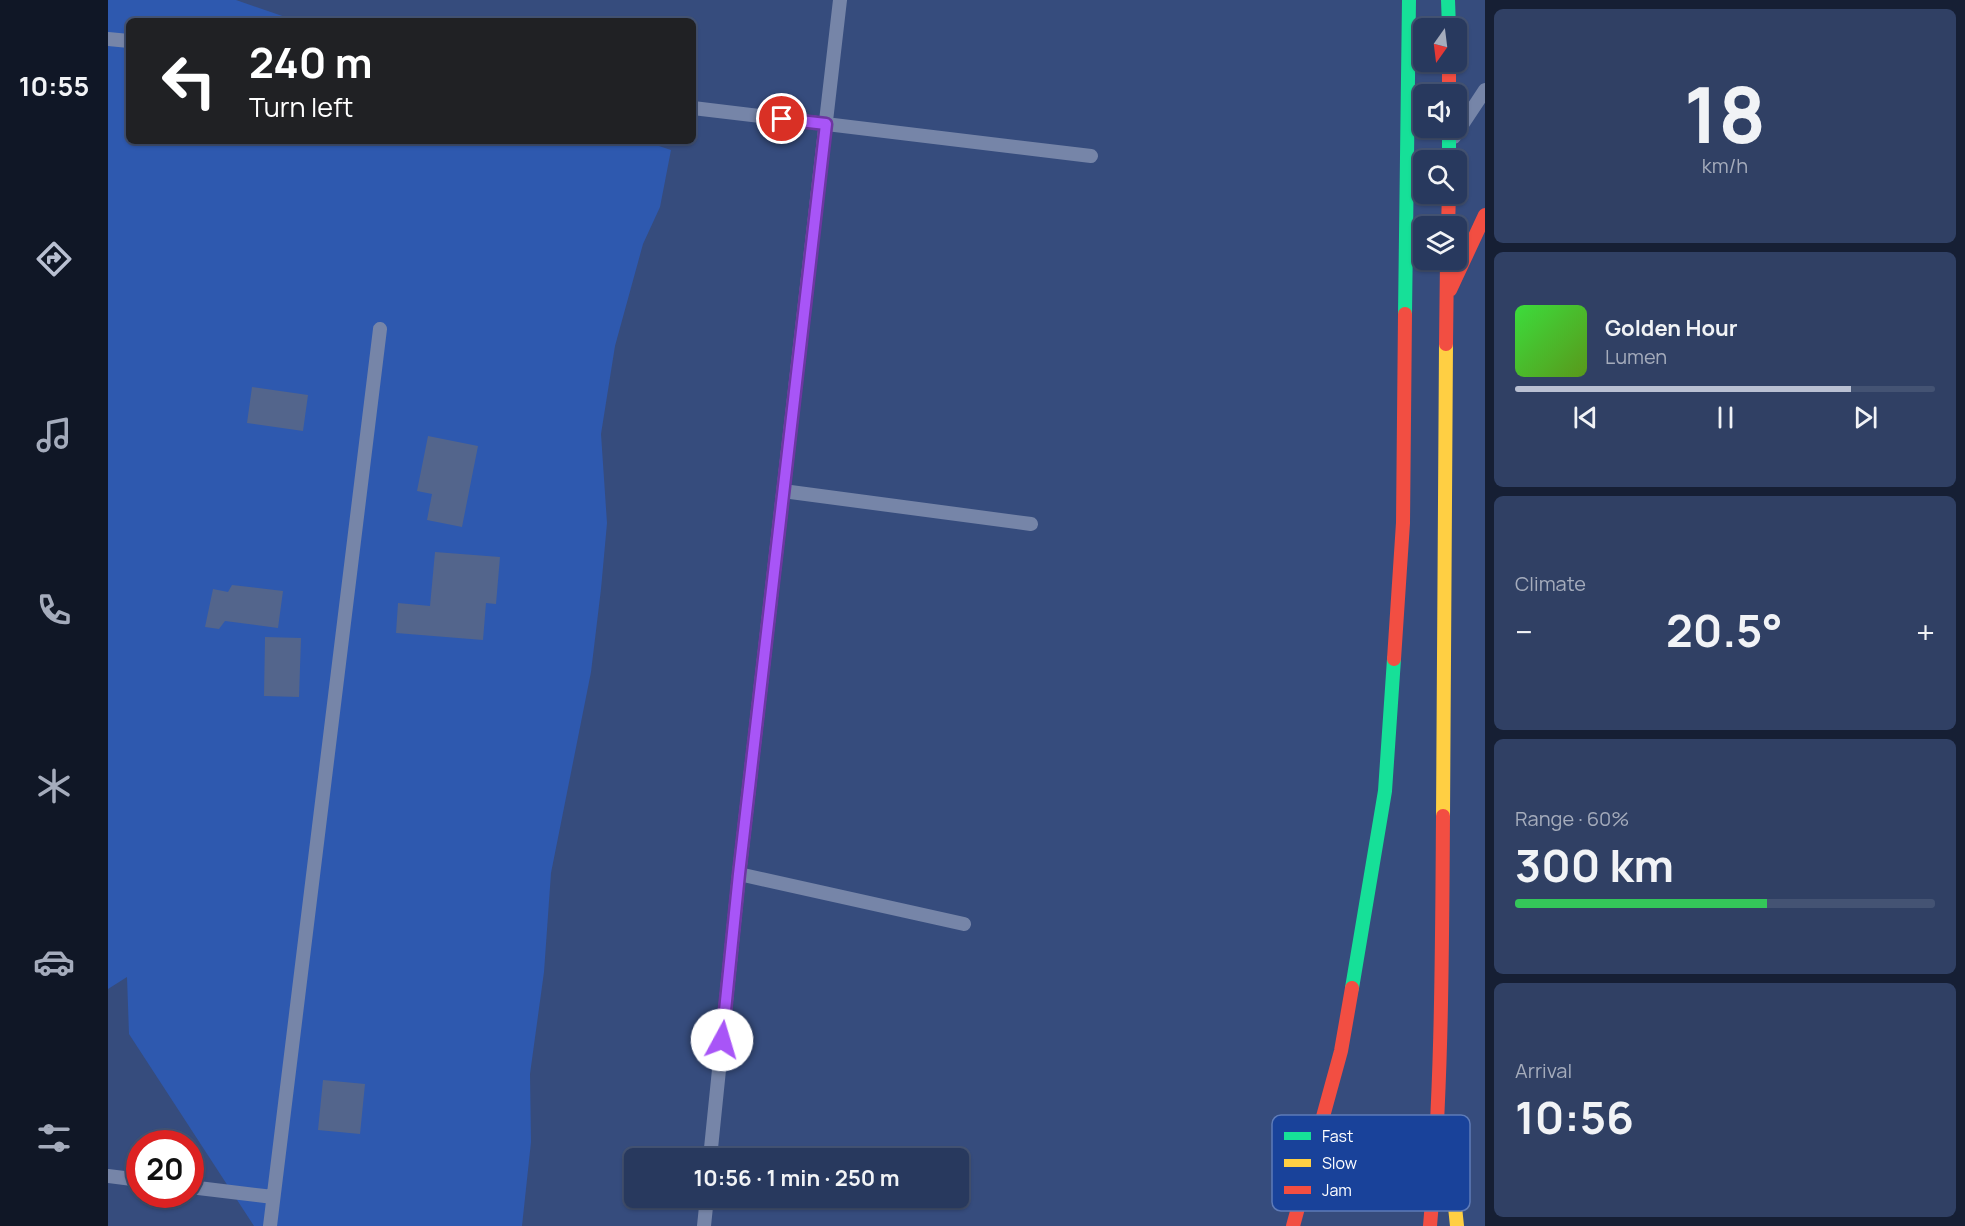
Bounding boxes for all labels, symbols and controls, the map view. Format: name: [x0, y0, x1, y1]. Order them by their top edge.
north arrow: [1413, 18, 1467, 72]
map controls: [1413, 18, 1467, 270]
text: 240 m: [249, 33, 373, 91]
icon: left: [150, 42, 228, 120]
text: 18: [1684, 60, 1766, 166]
text: 10:55: [19, 67, 89, 104]
button: sound: [1413, 84, 1467, 138]
text: Turn left: [249, 88, 353, 125]
pin: [756, 93, 807, 144]
icon: arrive: [765, 102, 798, 135]
button: search: [1413, 150, 1467, 204]
text: km/h: [1702, 152, 1748, 179]
button: layers: [1413, 216, 1467, 270]
icon: directions: [33, 238, 75, 280]
text: Golden Hour: [1605, 313, 1738, 343]
text: Lumen: [1605, 343, 1667, 370]
icon: previous: [1569, 401, 1602, 434]
icon: pause: [1709, 401, 1742, 434]
icon: next: [1849, 401, 1882, 434]
icon: music: [33, 414, 75, 456]
text: Climate: [1515, 570, 1586, 597]
icon: phone: [33, 589, 75, 631]
text: 20.5°: [1666, 599, 1783, 661]
text: −: [1515, 609, 1533, 654]
text: +: [1916, 609, 1935, 654]
icon: climate: [33, 765, 75, 807]
text: Range · 60%: [1515, 805, 1629, 832]
text: 300 km: [1515, 834, 1674, 896]
icon: car: [33, 941, 75, 983]
position arrow: [690, 1008, 754, 1072]
text: Arrival: [1515, 1057, 1572, 1084]
text: 10:56: [1515, 1086, 1634, 1148]
legend: [1272, 1115, 1470, 1211]
icon: filters: [33, 1117, 75, 1159]
text: Fast: [1322, 1125, 1353, 1147]
speed limit sign: 20: [126, 1130, 204, 1208]
text: Slow: [1322, 1152, 1357, 1174]
text: 10:56 · 1 min · 250 m: [694, 1163, 899, 1193]
text: Jam: [1322, 1179, 1352, 1201]

